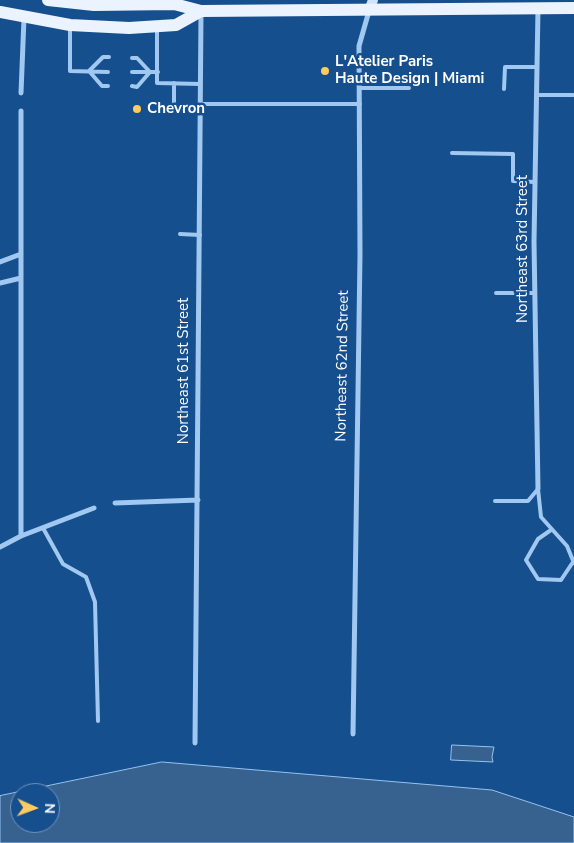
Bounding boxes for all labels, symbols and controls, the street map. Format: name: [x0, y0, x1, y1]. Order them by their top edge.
place label: L'Atelier Paris Haute Design | Miami: [335, 53, 484, 88]
marker: L'Atelier Paris Haute Design | Miami: [319, 65, 331, 77]
place label: Chevron: [147, 100, 205, 118]
marker: Chevron: [131, 103, 143, 115]
street label: Northeast 63rd Street: [514, 175, 532, 323]
street label: Northeast 62nd Street: [333, 290, 353, 442]
street label: Northeast 61st Street: [175, 298, 193, 444]
north arrow: [10, 783, 60, 833]
text: N: [40, 803, 59, 814]

